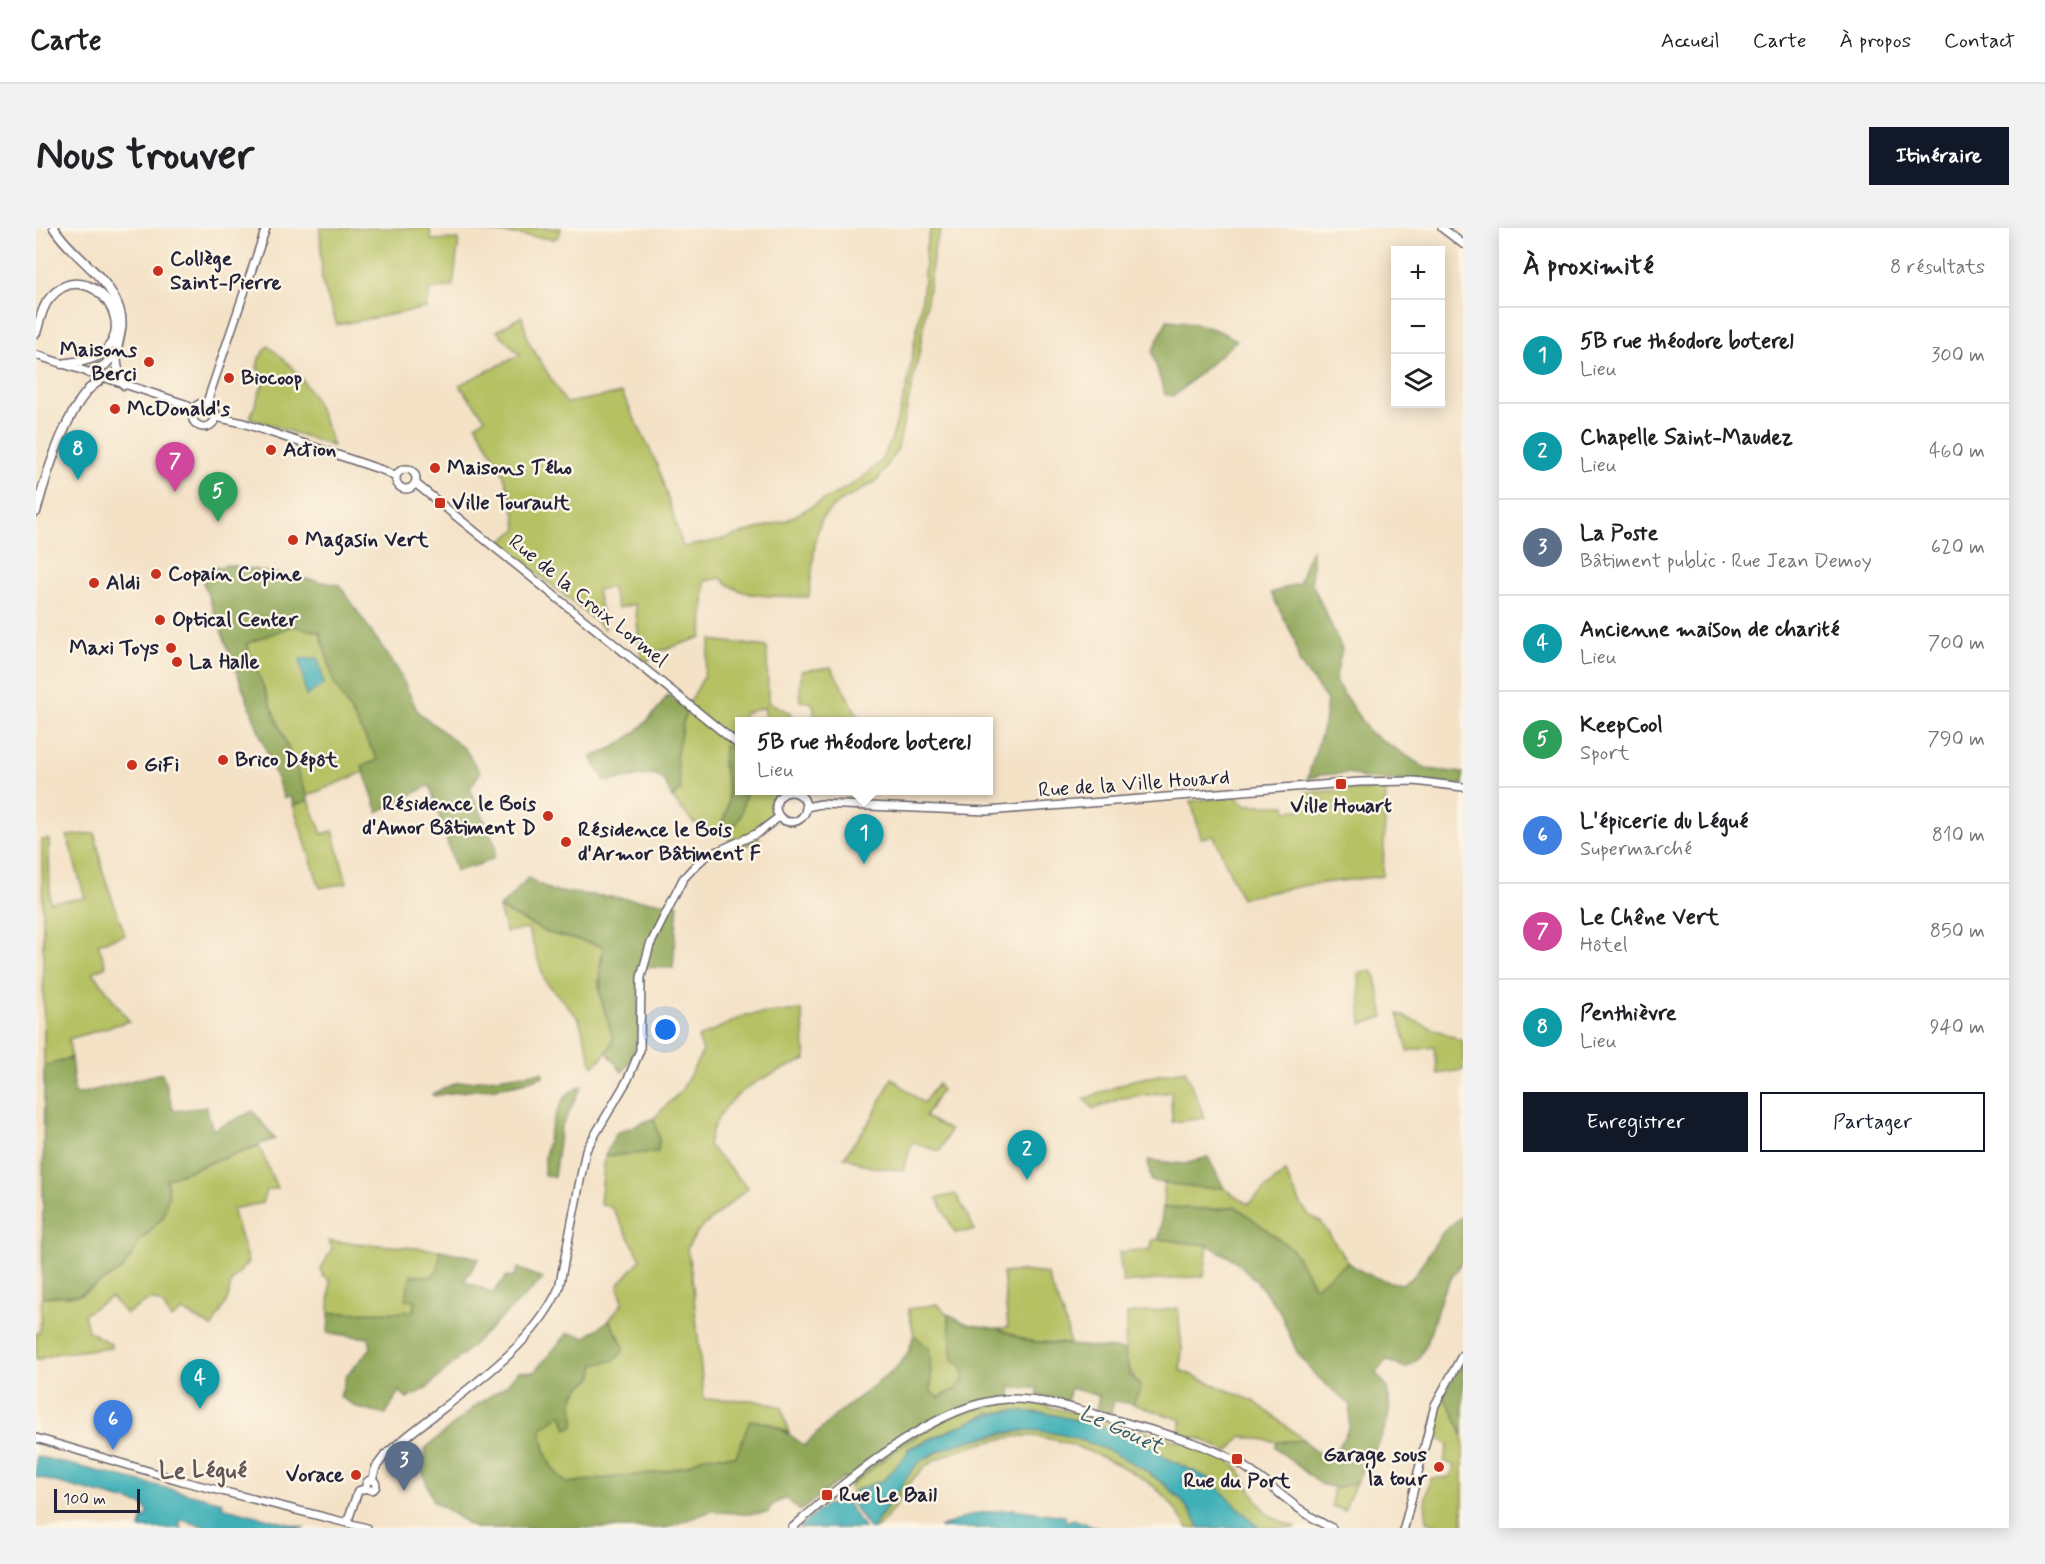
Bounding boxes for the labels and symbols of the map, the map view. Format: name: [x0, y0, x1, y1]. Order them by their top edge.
place label: Collège Saint-Pierre: [170, 245, 281, 297]
marker: Collège Saint-Pierre: [151, 264, 165, 278]
place label: Maisons Berci: [60, 336, 138, 388]
marker: Maisons Berci: [142, 355, 156, 369]
place label: Biocoop: [241, 364, 302, 392]
marker: Biocoop: [222, 371, 236, 385]
place label: McDonald's: [127, 395, 231, 423]
marker: McDonald's: [108, 402, 122, 416]
pin: 8: [58, 430, 98, 480]
place label: Action: [283, 436, 336, 464]
pin: 7: [156, 442, 194, 492]
marker: Action: [264, 443, 278, 457]
place label: Maisons Tého: [447, 454, 573, 482]
marker: Maisons Tého: [428, 461, 442, 475]
pin: 5: [198, 472, 237, 522]
place label: Ville Tourault: [452, 489, 571, 517]
marker: Ville Tourault: [433, 496, 447, 510]
place label: Magasin Vert: [305, 526, 429, 556]
street label: Rue de la Croix Lormel: [503, 528, 673, 674]
marker: Magasin Vert: [286, 533, 300, 547]
place label: Copain Copine: [168, 560, 302, 588]
marker: Copain Copine: [149, 567, 163, 581]
place label: Aldi: [106, 569, 140, 597]
marker: Aldi: [87, 576, 101, 590]
place label: Optical Center: [172, 606, 299, 634]
marker: Optical Center: [153, 613, 167, 627]
place label: Maxi Toys: [69, 634, 160, 662]
marker: Maxi Toys: [164, 641, 178, 655]
place label: La Halle: [189, 648, 259, 676]
marker: La Halle: [170, 655, 184, 669]
place label: Brico Dépôt: [235, 746, 338, 774]
place label: GiFi: [144, 751, 179, 779]
marker: Brico Dépôt: [216, 753, 230, 767]
marker: GiFi: [125, 758, 139, 772]
street label: Rue de la Ville Houard: [1037, 763, 1231, 805]
marker: Ville Houart: [1334, 777, 1348, 791]
place label: Résidence le Bois d'Amor Bâtiment D: [362, 790, 537, 842]
place label: Ville Houart: [1290, 792, 1392, 820]
marker: Résidence le Bois d'Amor Bâtiment D: [541, 809, 555, 823]
pin: 1: [844, 814, 884, 864]
place label: Résidence le Bois d'Armor Bâtiment F: [578, 816, 761, 868]
marker: Résidence le Bois d'Armor Bâtiment F: [559, 835, 573, 849]
your location: [651, 1015, 680, 1044]
pin: 2: [1008, 1130, 1046, 1180]
pin: 4: [180, 1360, 220, 1409]
water label: Le Gouët: [1075, 1399, 1168, 1461]
pin: 6: [94, 1400, 133, 1450]
place label: Garage sous la tour: [1323, 1441, 1428, 1493]
pin: 3: [384, 1442, 424, 1491]
marker: Rue du Port: [1230, 1452, 1244, 1466]
district label: Le Légué: [159, 1456, 247, 1488]
marker: Garage sous la tour: [1432, 1460, 1446, 1474]
place label: Vorace: [286, 1461, 344, 1489]
place label: Rue du Port: [1184, 1467, 1291, 1495]
marker: Vorace: [349, 1468, 363, 1482]
place label: Rue Le Bail: [839, 1481, 937, 1509]
scale bar: [54, 1486, 140, 1514]
marker: Rue Le Bail: [820, 1488, 834, 1502]

